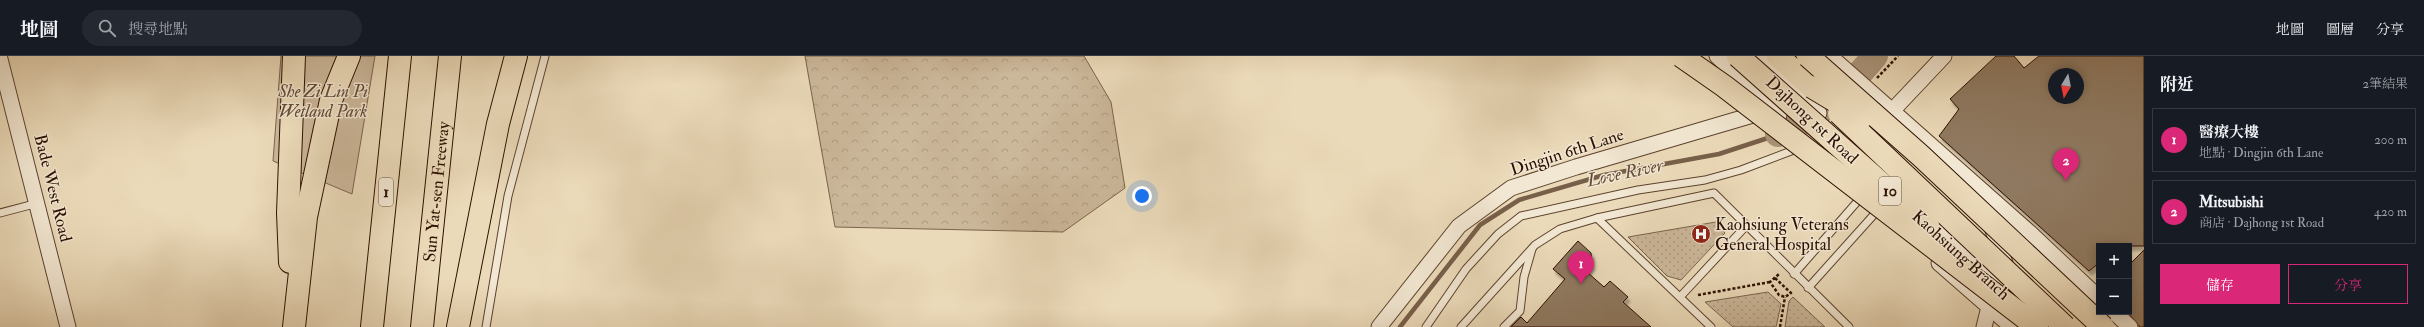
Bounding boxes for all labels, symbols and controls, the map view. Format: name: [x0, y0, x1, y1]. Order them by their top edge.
search box: [82, 10, 362, 46]
icon: search: [96, 17, 118, 39]
text: 地圖: [20, 18, 58, 42]
text: 搜尋地點: [128, 20, 188, 39]
text: 地圖: [2276, 21, 2304, 38]
text: 圖層: [2326, 21, 2354, 38]
text: 分享: [2376, 21, 2404, 38]
north arrow: [2048, 68, 2084, 104]
street label: Dajhong 1st Road: [1761, 72, 1863, 169]
text: 附近: [2160, 74, 2194, 95]
text: 2筆結果: [2362, 76, 2408, 92]
park label: She Zi Lin Pi Wetland Park: [277, 81, 368, 122]
street label: Sun Yat-sen Freeway: [418, 120, 455, 263]
text: 醫療大樓: [2199, 123, 2259, 142]
street label: Dingjin 6th Lane: [1508, 124, 1626, 180]
street label: Bade West Road: [29, 132, 77, 245]
text: 1: [2172, 132, 2176, 148]
text: 200 m: [2374, 132, 2407, 148]
text: 地點 · Dingjin 6th Lane: [2199, 145, 2323, 161]
pin: 2: [2053, 148, 2079, 181]
water label: Love River: [1584, 153, 1667, 193]
road number: 10: [1879, 177, 1901, 205]
road number: 1: [379, 178, 393, 206]
your location: [1132, 186, 1152, 206]
text: Mitsubishi: [2199, 193, 2263, 212]
text: 2: [2171, 204, 2177, 220]
text: 420 m: [2374, 204, 2407, 220]
street label: Kaohsiung Branch: [1908, 206, 2014, 305]
place label: Kaohsiung Veterans General Hospital: [1715, 214, 1849, 256]
text: 商店 · Dajhong 1st Road: [2199, 215, 2324, 231]
hospital icon: Kaohsiung Veterans General Hospital: [1690, 223, 1712, 245]
map controls: [2096, 243, 2132, 315]
button: +: [2096, 243, 2132, 279]
pin: 1: [1568, 251, 1594, 284]
button: 儲存: [2160, 264, 2280, 304]
button: 分享: [2288, 264, 2408, 304]
button: −: [2096, 279, 2132, 315]

